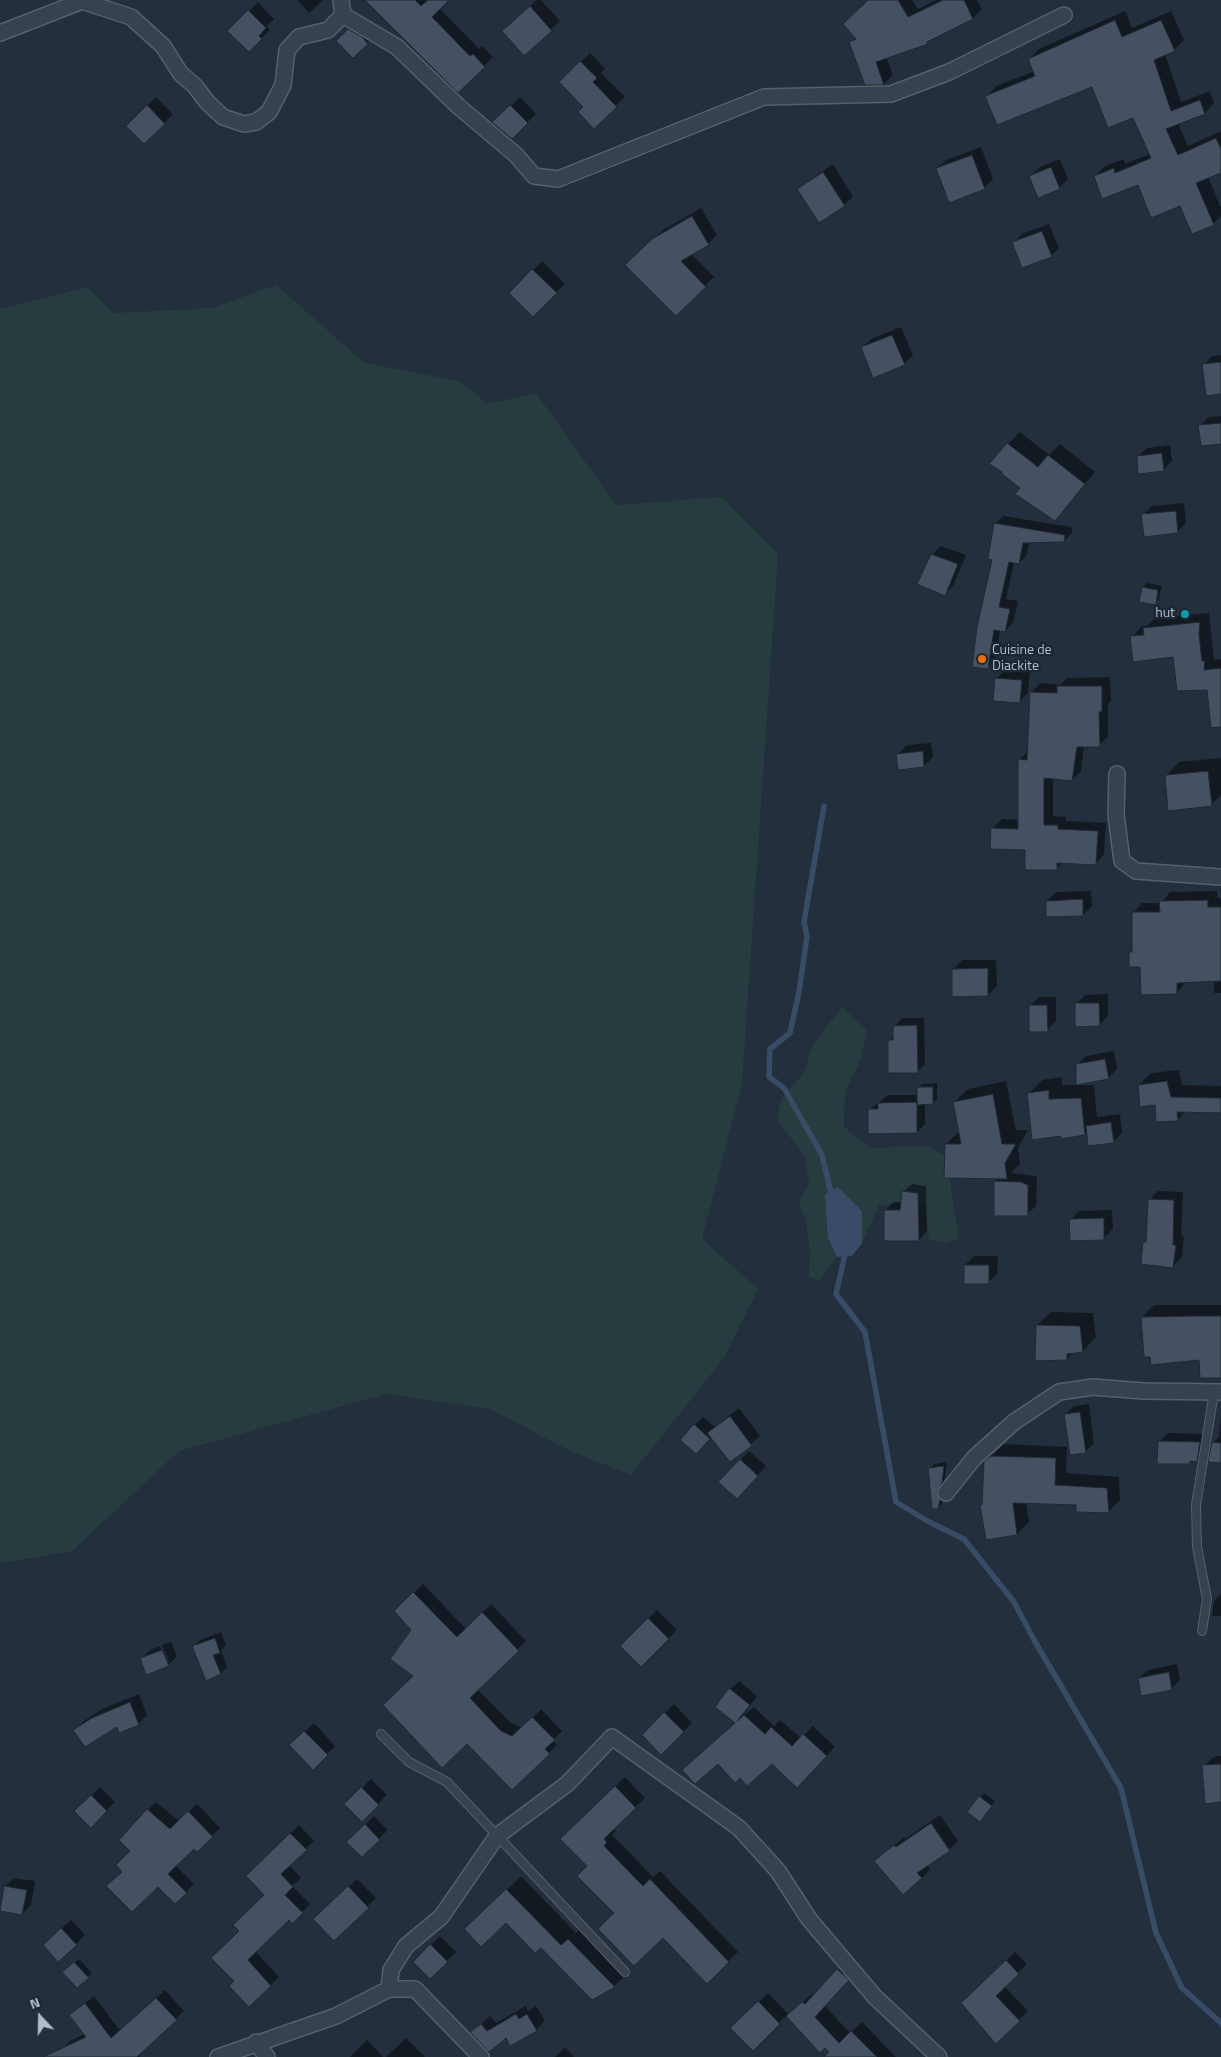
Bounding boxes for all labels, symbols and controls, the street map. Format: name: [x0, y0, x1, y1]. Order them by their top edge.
place label: hut: [1155, 606, 1175, 622]
marker: hut: [1179, 608, 1191, 620]
place label: Cuisine de Diackite: [992, 643, 1052, 676]
marker: Cuisine de Diackite: [976, 653, 988, 665]
text: N: [26, 1991, 43, 2014]
north arrow: [15, 1992, 65, 2042]

